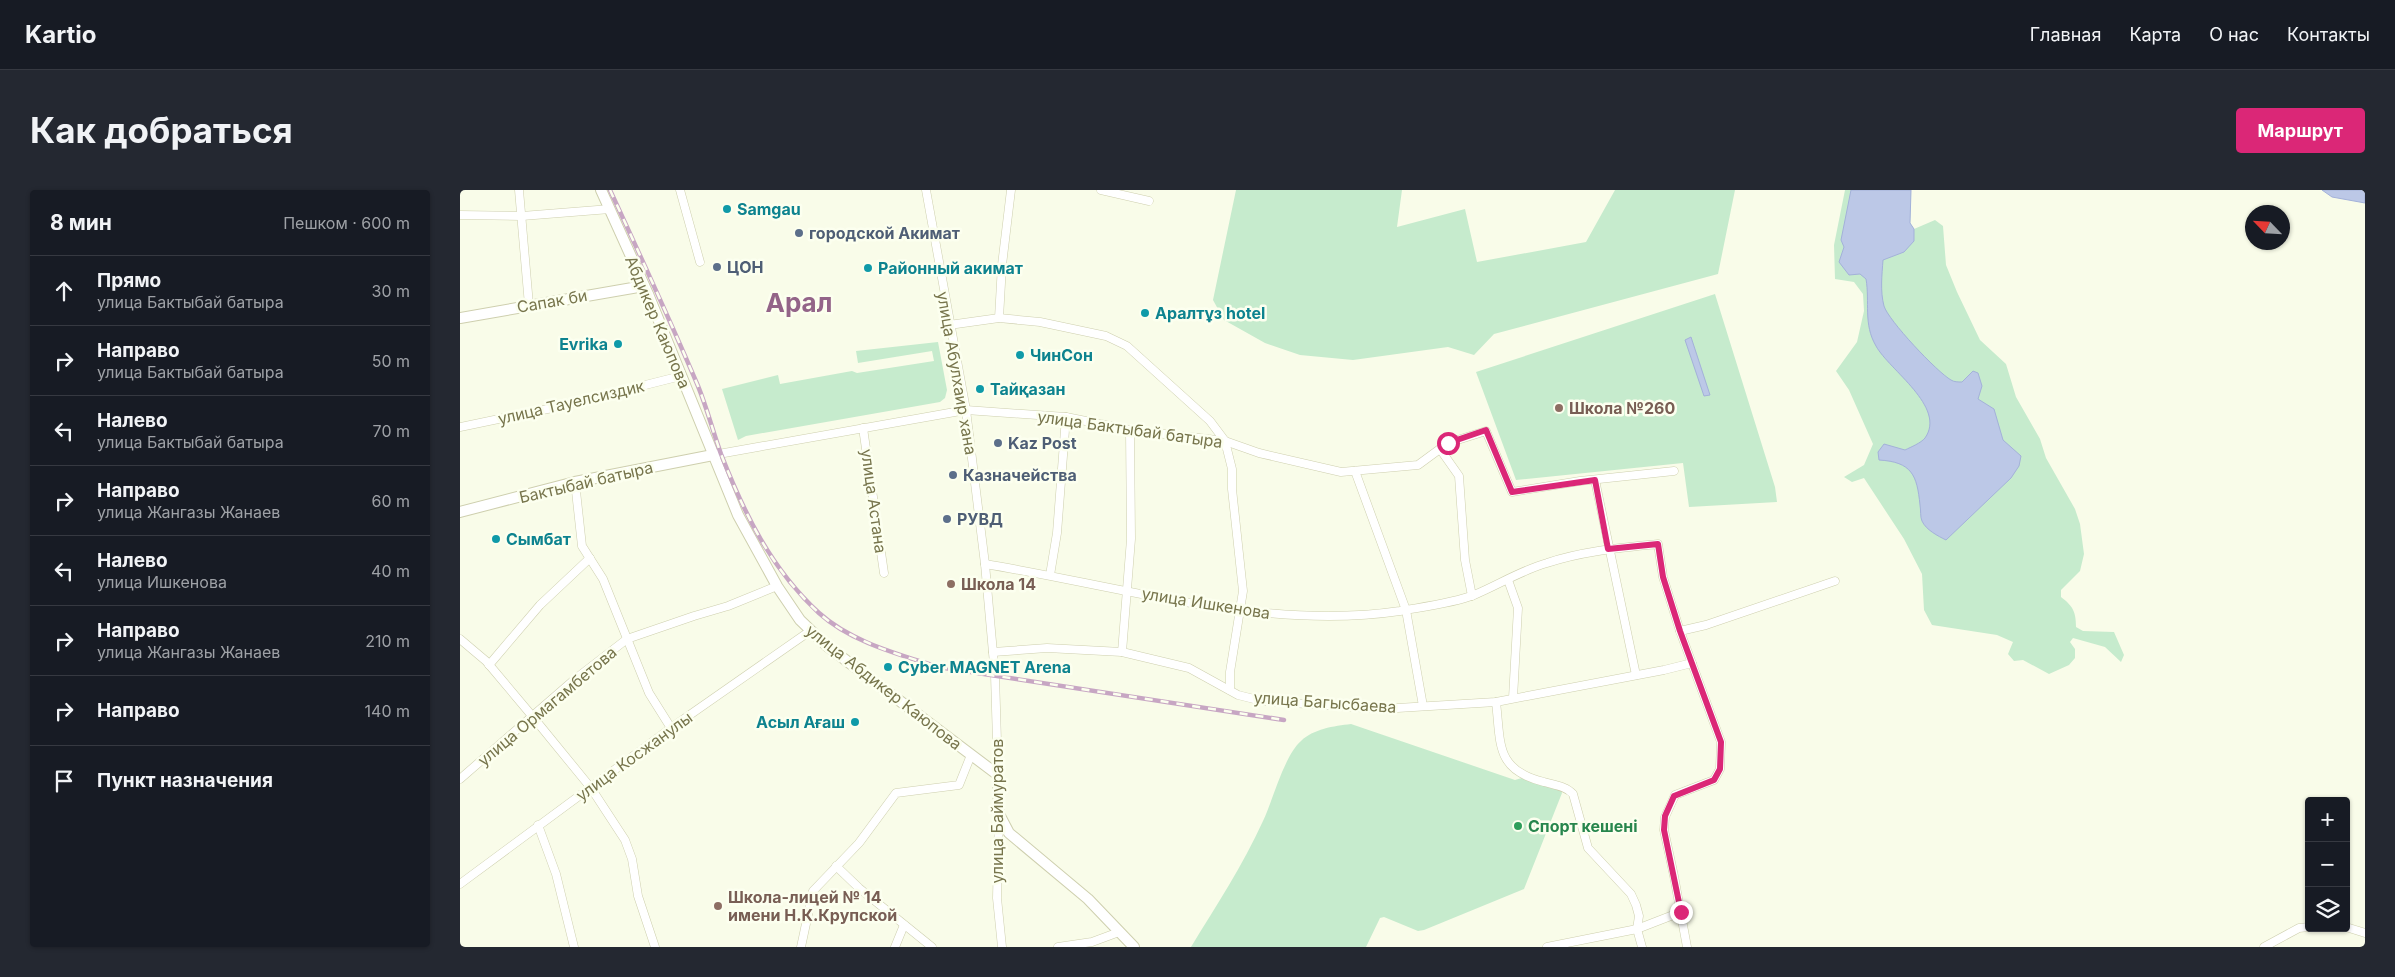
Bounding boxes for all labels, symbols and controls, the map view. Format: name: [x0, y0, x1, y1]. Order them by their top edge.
text: Kartio: [25, 20, 96, 49]
text: Главная: [2030, 24, 2101, 45]
text: Карта: [2129, 24, 2181, 45]
text: О нас: [2209, 24, 2259, 45]
text: Контакты: [2287, 24, 2370, 45]
button: Маршрут: [2236, 108, 2365, 153]
text: Как добраться: [30, 109, 293, 151]
place label: Samgau: [737, 199, 801, 219]
marker: Samgau: [721, 203, 733, 215]
north arrow: [2245, 205, 2290, 250]
text: 8 мин: [50, 210, 112, 235]
text: Пешком · 600 m: [283, 213, 410, 233]
place label: городской Акимат: [809, 223, 960, 243]
marker: городской Акимат: [793, 227, 805, 239]
street label: Абдикер Каюпова: [621, 253, 695, 391]
place label: ЦОН: [727, 257, 764, 277]
place label: Районный акимат: [878, 258, 1023, 278]
marker: ЦОН: [711, 261, 723, 273]
marker: Районный акимат: [862, 262, 874, 274]
text: Прямо: [97, 269, 161, 292]
icon: ahead: [50, 277, 78, 305]
text: 30 m: [372, 281, 410, 301]
street label: Сапак би: [515, 285, 589, 317]
district label: Арал: [766, 287, 832, 318]
street label: улица Абулхаир хана: [933, 290, 981, 456]
text: улица Бактыбай батыра: [97, 292, 284, 312]
place label: Аралтұз hotel: [1155, 303, 1265, 323]
marker: Аралтұз hotel: [1139, 307, 1151, 319]
place label: Evrika: [559, 334, 608, 354]
marker: Evrika: [612, 338, 624, 350]
text: Направо: [97, 339, 180, 362]
place label: ЧинСон: [1030, 345, 1093, 365]
icon: right: [50, 347, 78, 375]
marker: ЧинСон: [1014, 349, 1026, 361]
text: 50 m: [372, 351, 410, 371]
text: улица Бактыбай батыра: [97, 362, 284, 382]
street label: улица Тауелсиздик: [496, 375, 647, 429]
place label: Тайқазан: [990, 379, 1065, 399]
marker: Тайқазан: [974, 383, 986, 395]
place label: Школа №260: [1569, 398, 1675, 418]
marker: Школа №260: [1553, 402, 1565, 414]
street label: улица Бактыбай батыра: [1036, 406, 1224, 452]
text: Налево: [97, 409, 168, 432]
icon: left: [50, 417, 78, 445]
text: 70 m: [373, 421, 410, 441]
text: улица Бактыбай батыра: [97, 432, 284, 452]
route start: [1437, 432, 1460, 455]
place label: Kaz Post: [1008, 433, 1077, 453]
marker: Kaz Post: [992, 437, 1004, 449]
street label: улица Астана: [857, 448, 891, 554]
street label: Бактыбай батыра: [517, 457, 655, 507]
place label: Казначейства: [963, 465, 1077, 485]
marker: Казначейства: [947, 469, 959, 481]
text: Направо: [97, 479, 180, 502]
icon: right: [50, 487, 78, 515]
text: 60 m: [371, 491, 410, 511]
text: улица Жангазы Жанаев: [97, 502, 280, 522]
place label: РУВД: [957, 509, 1003, 529]
marker: РУВД: [941, 513, 953, 525]
place label: Сымбат: [506, 529, 571, 549]
marker: Сымбат: [490, 533, 502, 545]
text: Налево: [97, 549, 168, 572]
icon: left: [50, 557, 78, 585]
text: 40 m: [371, 561, 410, 581]
text: улица Ишкенова: [97, 572, 227, 592]
place label: Школа 14: [961, 574, 1036, 594]
marker: Школа 14: [945, 578, 957, 590]
street label: улица Ишкенова: [1140, 583, 1272, 623]
text: Направо: [97, 619, 180, 642]
street label: улица Абдикер Каюпова: [802, 620, 966, 754]
icon: right: [50, 627, 78, 655]
text: 210 m: [365, 631, 410, 651]
text: улица Жангазы Жанаев: [97, 642, 280, 662]
street label: улица Ормагамбетова: [473, 642, 621, 770]
place label: Cyber MAGNET Arena: [898, 657, 1071, 677]
marker: Cyber MAGNET Arena: [882, 661, 894, 673]
street label: улица Багысбаева: [1253, 687, 1397, 717]
icon: right: [50, 697, 78, 725]
text: Направо: [97, 699, 180, 722]
text: 140 m: [365, 701, 410, 721]
street label: улица Косжанулы: [572, 707, 696, 805]
place label: Асыл Ағаш: [756, 712, 845, 732]
marker: Асыл Ағаш: [849, 716, 861, 728]
street label: улица Баймуратов: [987, 739, 1007, 883]
icon: arrive: [50, 767, 78, 795]
text: Пункт назначения: [97, 769, 273, 792]
map controls: [2305, 797, 2350, 932]
button: +: [2305, 797, 2350, 842]
place label: Спорт кешені: [1528, 816, 1638, 836]
marker: Спорт кешені: [1512, 820, 1524, 832]
button: −: [2305, 842, 2350, 887]
place label: Школа-лицей № 14 имени Н.К.Крупской: [728, 887, 897, 925]
button: layers: [2305, 887, 2350, 932]
marker: Школа-лицей № 14 имени Н.К.Крупской: [712, 900, 724, 912]
route end: [1670, 901, 1693, 924]

